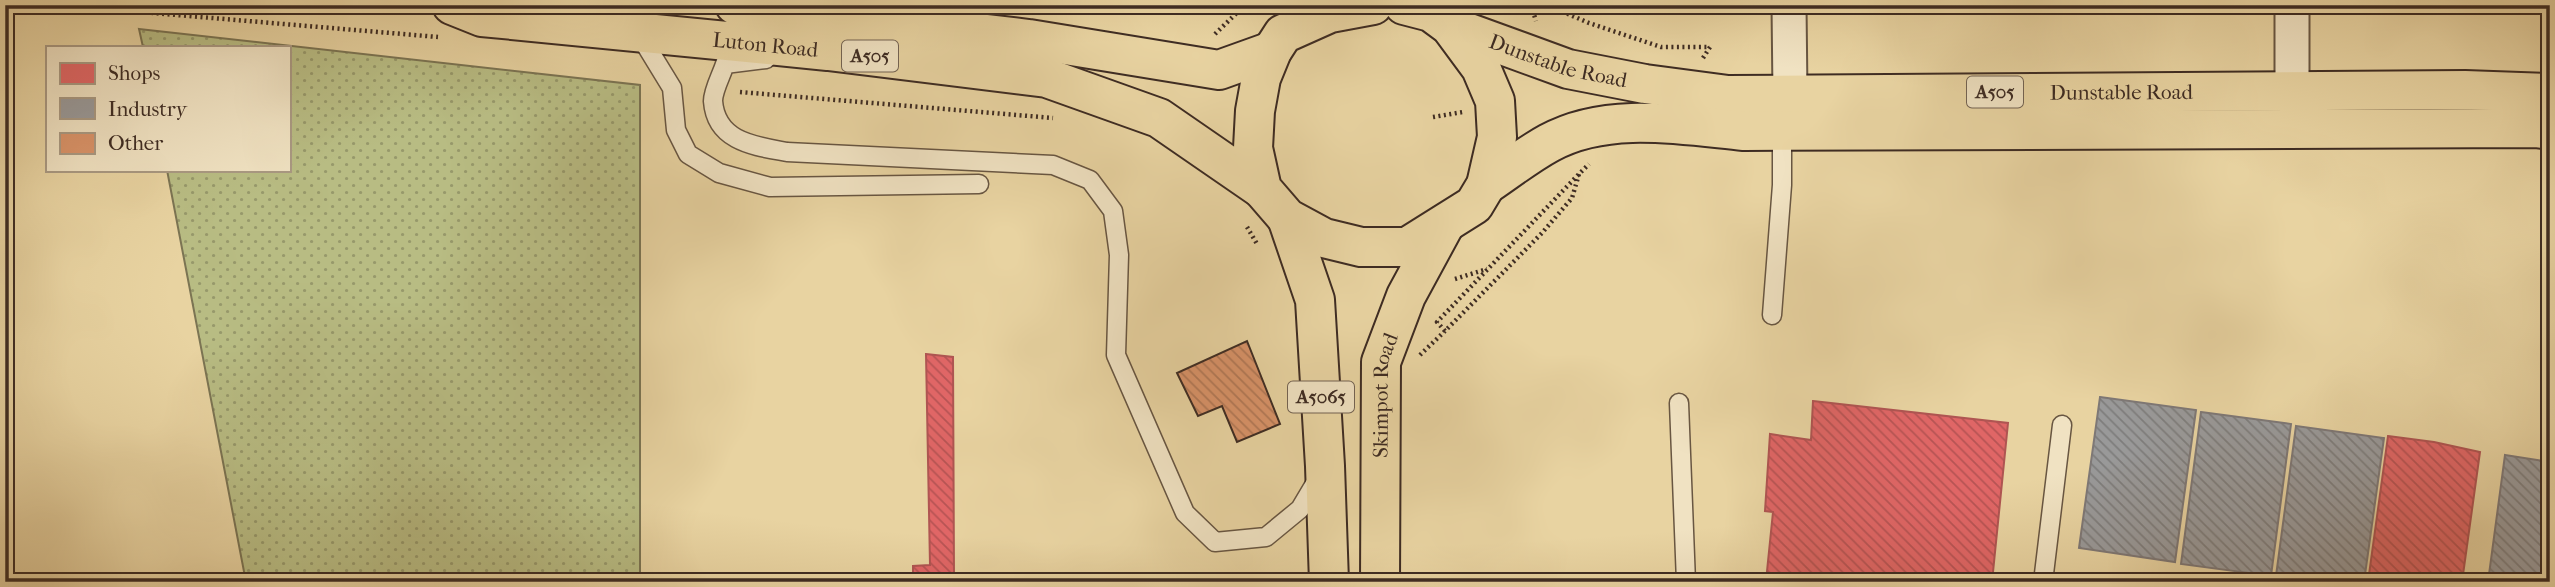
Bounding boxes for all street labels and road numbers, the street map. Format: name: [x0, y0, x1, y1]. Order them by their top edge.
street label: Luton Road: [711, 28, 820, 62]
street label: Dunstable Road: [1486, 29, 1630, 92]
road number: A505: [842, 40, 898, 72]
road number: A505: [1967, 76, 2023, 108]
street label: Dunstable Road: [2050, 80, 2194, 105]
street label: Skimpot Road: [1369, 329, 1403, 458]
road number: A5065: [1288, 382, 1354, 412]

